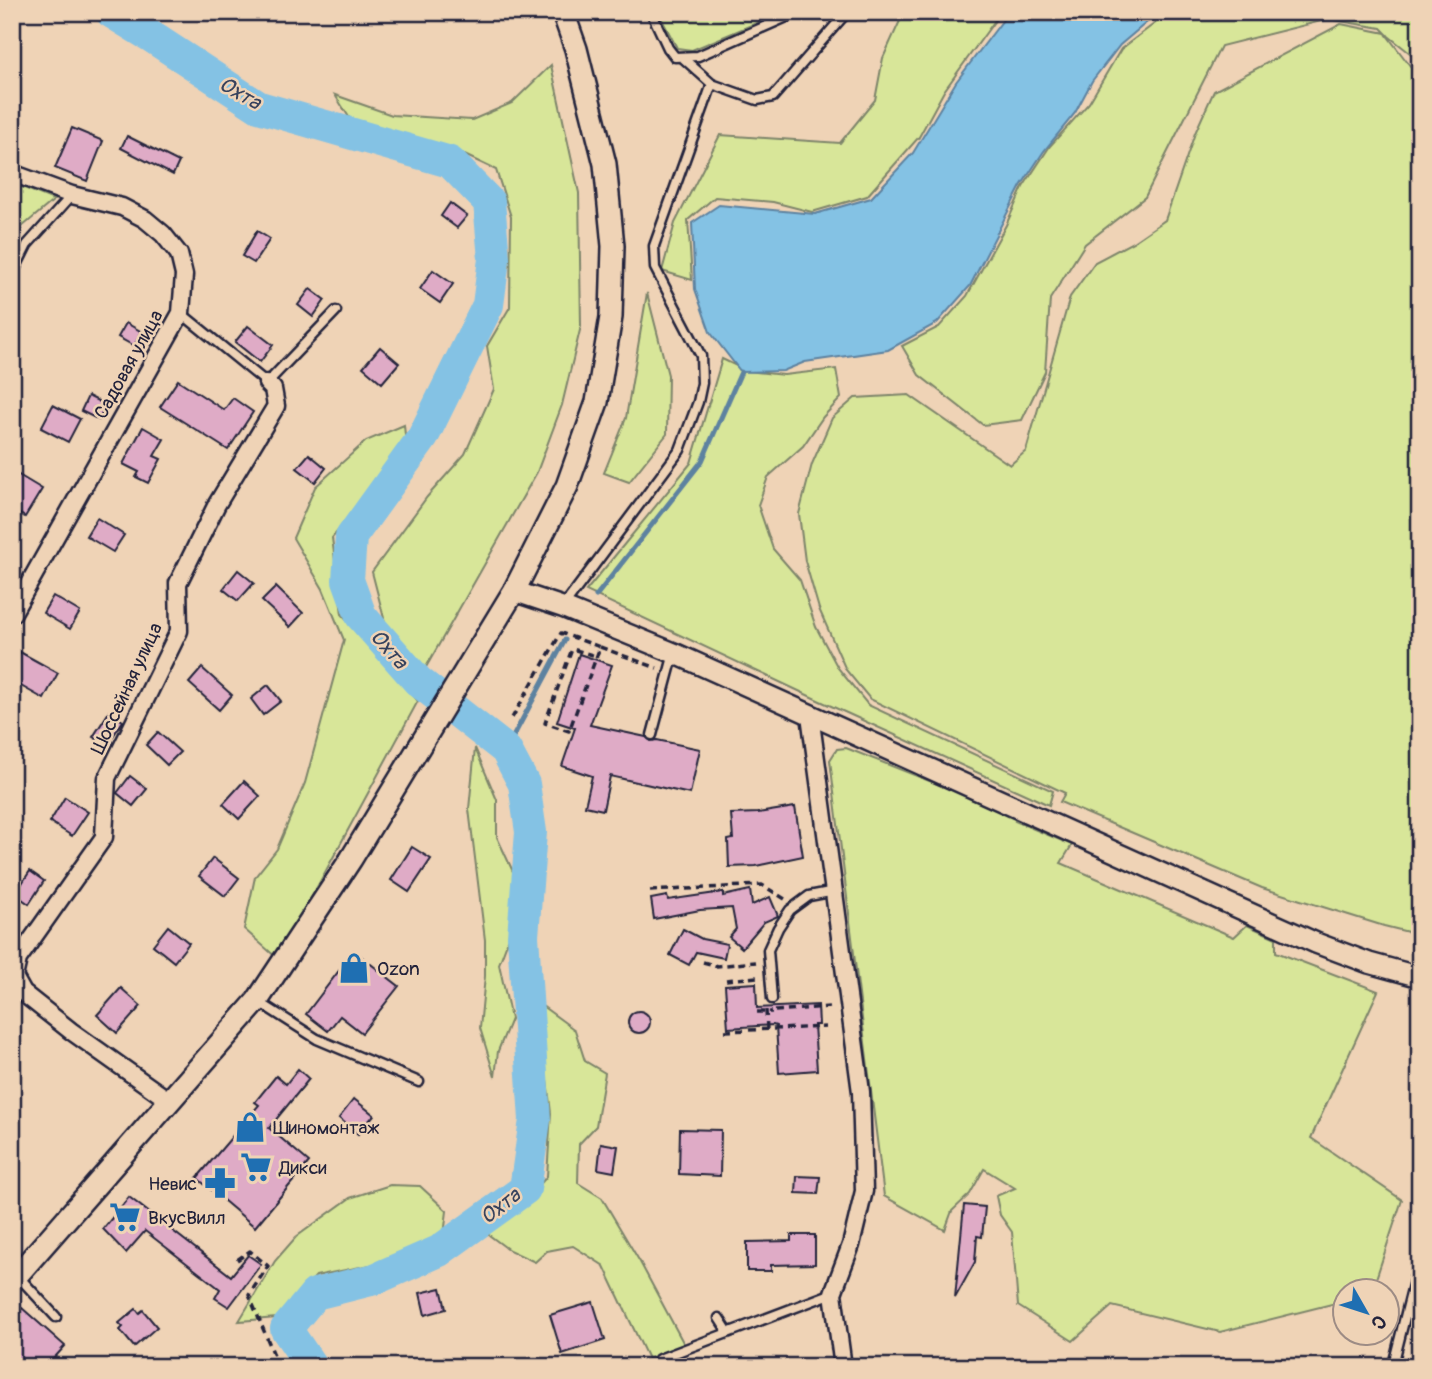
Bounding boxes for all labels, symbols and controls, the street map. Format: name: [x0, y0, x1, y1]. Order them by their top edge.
water label: Охта: [214, 71, 267, 117]
street label: Садовая улица: [89, 306, 169, 423]
street label: Шоссейная улица: [86, 619, 168, 758]
water label: Охта: [364, 624, 414, 676]
shop icon: Ozon: [337, 951, 371, 985]
place label: Ozon: [377, 957, 420, 981]
shop icon: Шиномонтаж: [233, 1110, 267, 1144]
place label: Шиномонтаж: [273, 1116, 380, 1140]
supermarket icon: Дикси: [239, 1150, 273, 1184]
place label: Дикси: [278, 1156, 327, 1180]
pharmacy icon: Невис: [203, 1166, 237, 1200]
place label: Невис: [148, 1172, 197, 1196]
water label: Охта: [475, 1181, 527, 1231]
supermarket icon: ВкусВилл: [108, 1200, 142, 1234]
place label: ВкусВилл: [148, 1206, 226, 1230]
north arrow: [1330, 1278, 1400, 1348]
text: С: [1365, 1310, 1391, 1334]

